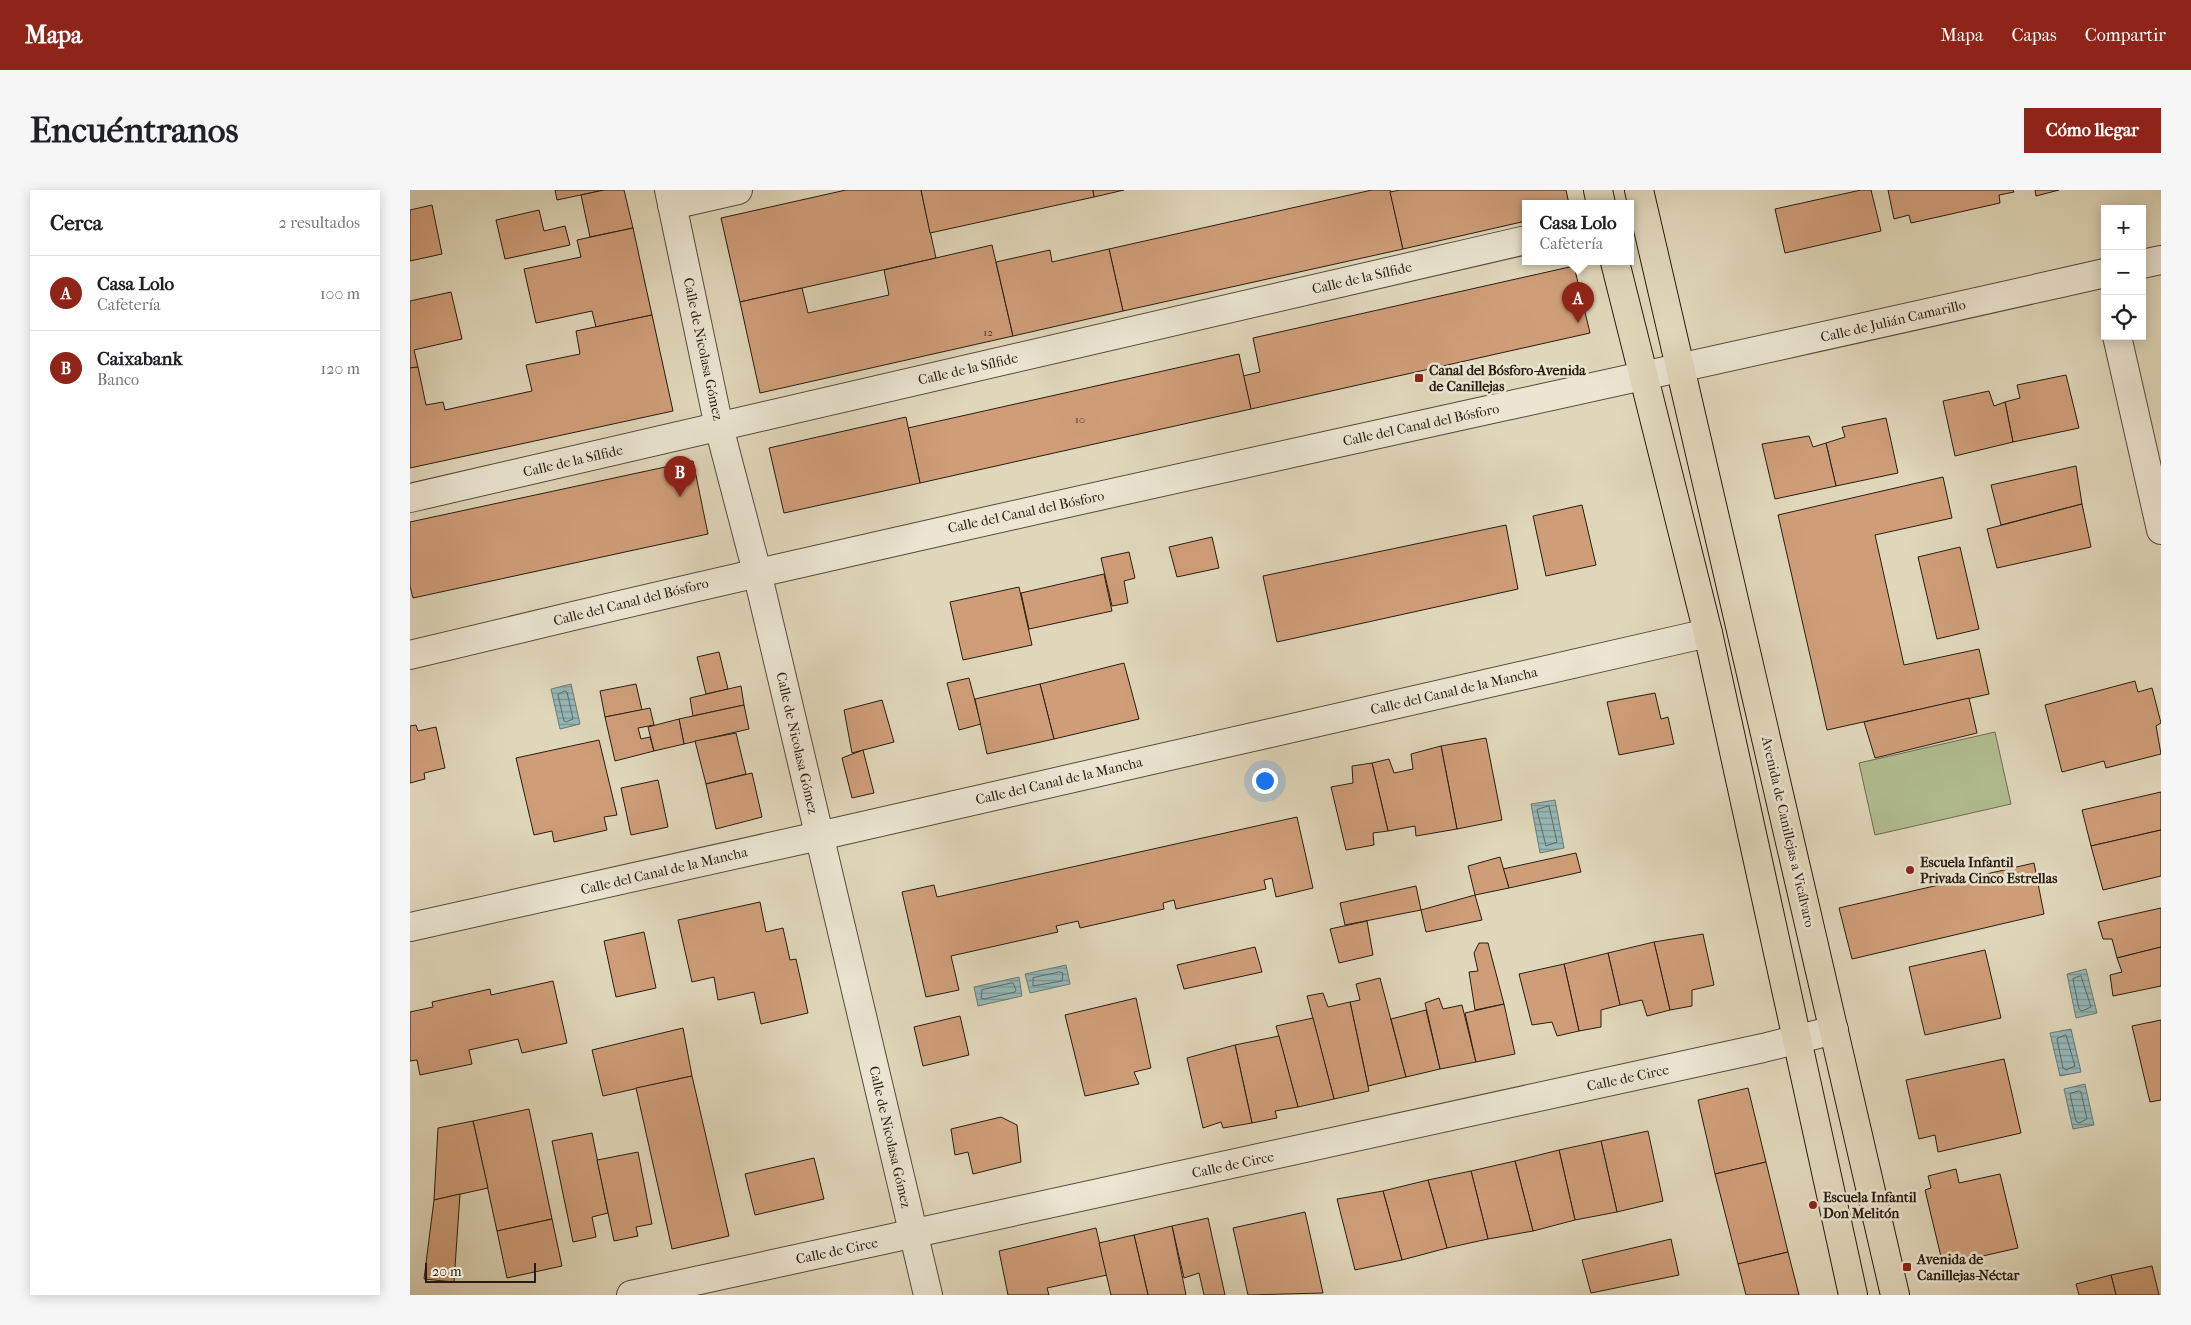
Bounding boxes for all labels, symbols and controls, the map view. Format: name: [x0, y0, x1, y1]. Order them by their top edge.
text: Mapa: [25, 21, 82, 49]
text: Mapa: [1941, 25, 1983, 46]
text: Capas: [2011, 25, 2057, 46]
text: Compartir: [2085, 25, 2166, 46]
button: Cómo llegar: [2024, 108, 2161, 153]
text: Encuéntranos: [30, 110, 238, 151]
popup: [1522, 200, 1634, 265]
map controls: [2101, 205, 2146, 340]
button: +: [2101, 205, 2146, 250]
text: Cerca: [50, 211, 102, 235]
text: Casa Lolo: [1539, 212, 1617, 234]
text: 2 resultados: [279, 213, 360, 232]
text: Cafetería: [1539, 234, 1603, 253]
button: −: [2101, 250, 2146, 295]
street label: Calle de la Sílfide: [1310, 258, 1414, 298]
text: Casa Lolo: [97, 273, 174, 295]
street label: Calle de Nicolasa Gómez: [680, 276, 726, 422]
pin: A: [1562, 282, 1594, 323]
text: A: [61, 284, 71, 303]
text: 100 m: [320, 284, 360, 303]
text: Cafetería: [97, 295, 161, 314]
button: locate: [2101, 295, 2146, 340]
street label: Calle de Julián Camarillo: [1819, 296, 1967, 346]
house number: 12: [983, 326, 993, 339]
text: Caixabank: [97, 348, 182, 370]
street label: Calle de la Sílfide: [916, 349, 1020, 389]
text: B: [61, 359, 71, 378]
text: 120 m: [321, 359, 360, 378]
place label: Canal del Bósforo-Avenida de Canillejas: [1429, 362, 1586, 395]
text: Banco: [97, 370, 139, 389]
marker: Canal del Bósforo-Avenida de Canillejas: [1413, 372, 1425, 384]
street label: Calle del Canal del Bósforo: [1341, 400, 1501, 450]
house number: 10: [1075, 413, 1085, 426]
street label: Calle de la Sílfide: [521, 441, 625, 481]
pin: B: [664, 456, 696, 497]
street label: Calle del Canal del Bósforo: [946, 487, 1106, 537]
street label: Calle del Canal del Bósforo: [552, 574, 710, 630]
street label: Calle del Canal de la Mancha: [1369, 663, 1540, 719]
street label: Calle de Nicolasa Gómez: [772, 670, 822, 816]
street label: Avenida de Canillejas a Vicálvaro: [1758, 734, 1818, 929]
street label: Calle del Canal de la Mancha: [974, 753, 1145, 809]
your location: [1252, 768, 1278, 794]
street label: Calle del Canal de la Mancha: [579, 843, 750, 899]
place label: Escuela Infantil Privada Cinco Estrellas: [1920, 854, 2058, 887]
marker: Escuela Infantil Privada Cinco Estrellas: [1904, 864, 1916, 876]
street label: Calle de Circe: [1585, 1061, 1671, 1095]
street label: Calle de Nicolasa Gómez: [865, 1064, 915, 1210]
street label: Calle de Circe: [1190, 1148, 1276, 1182]
place label: Escuela Infantil Don Melitón: [1823, 1189, 1917, 1222]
marker: Escuela Infantil Don Melitón: [1807, 1199, 1819, 1211]
street label: Calle de Circe: [794, 1234, 880, 1268]
place label: Avenida de Canillejas-Néctar: [1916, 1251, 2021, 1284]
scale bar: [425, 1260, 536, 1283]
marker: Avenida de Canillejas-Néctar: [1901, 1261, 1913, 1273]
text: 20 m: [432, 1263, 462, 1280]

